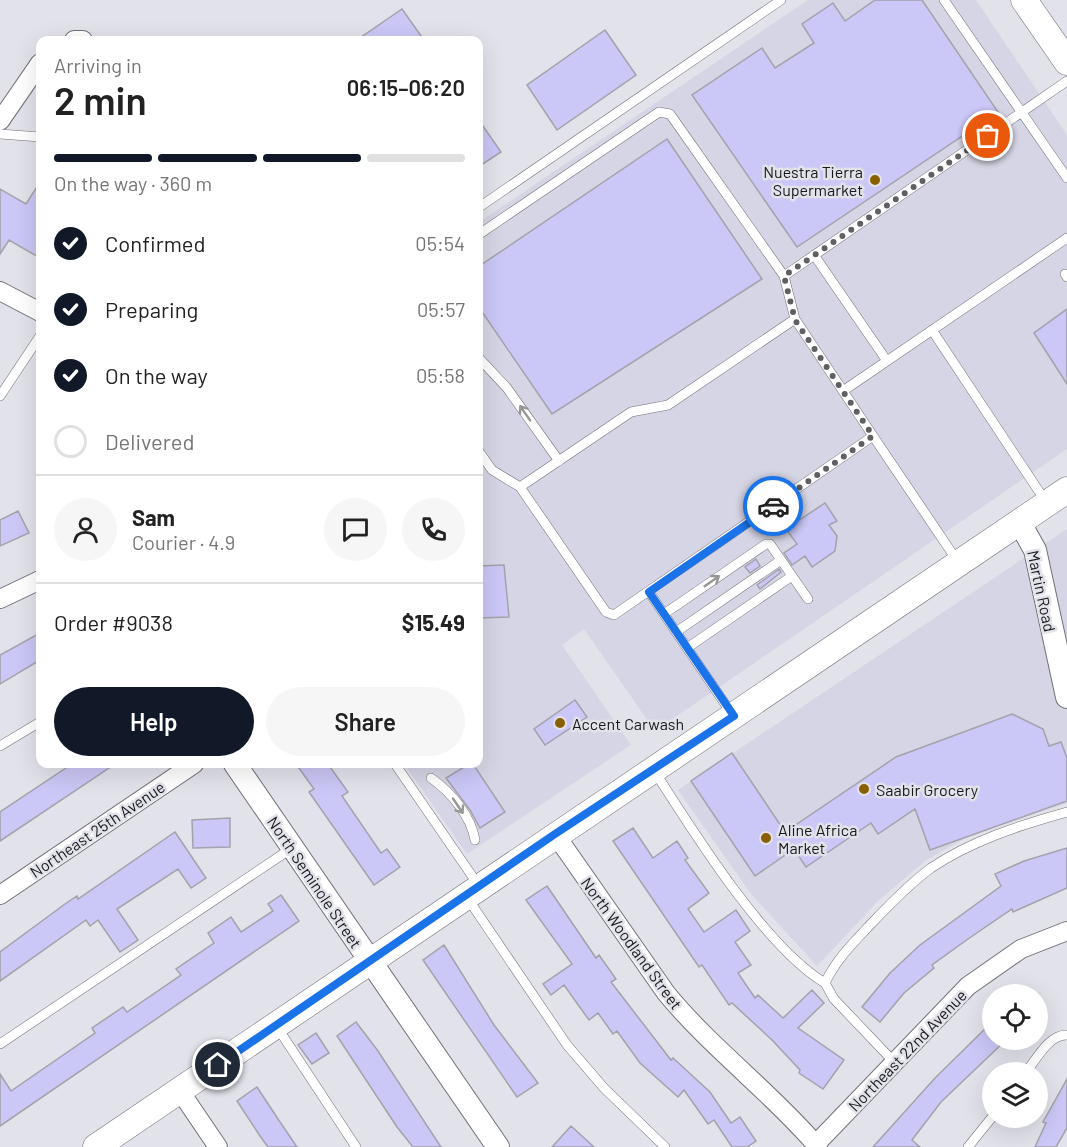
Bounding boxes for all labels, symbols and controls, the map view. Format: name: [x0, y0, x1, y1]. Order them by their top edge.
text: Arriving in: [54, 53, 142, 77]
text: 06:15–06:20: [347, 74, 465, 100]
text: 2 min: [54, 76, 147, 123]
pin: [962, 110, 1013, 161]
icon: bag: [971, 119, 1004, 152]
place label: Nuestra Tierra Supermarket: [763, 162, 863, 199]
text: On the way · 360 m: [54, 171, 212, 195]
marker: Nuestra Tierra Supermarket: [868, 173, 882, 187]
icon: check: [54, 227, 87, 260]
text: Confirmed: [105, 230, 205, 256]
text: 05:54: [415, 231, 465, 255]
icon: check: [54, 293, 87, 326]
text: Preparing: [105, 296, 198, 322]
text: 05:57: [417, 297, 465, 321]
icon: check: [54, 359, 87, 392]
text: On the way: [105, 362, 208, 388]
text: 05:58: [416, 363, 465, 387]
one-way arrow: [519, 406, 531, 422]
text: Delivered: [105, 428, 194, 454]
courier: [743, 476, 803, 536]
icon: car: [757, 490, 790, 523]
button: person: [54, 498, 117, 561]
button: chat: [324, 498, 387, 561]
button: phone: [402, 498, 465, 561]
text: Sam: [132, 504, 175, 530]
text: Courier · 4.9: [132, 530, 235, 554]
street label: Martin Road: [1024, 549, 1060, 633]
one-way arrow: [704, 575, 720, 587]
text: Order #9038: [54, 609, 173, 635]
text: $15.49: [402, 609, 465, 635]
button: Help: [54, 687, 254, 756]
button: Share: [266, 687, 465, 756]
place label: Accent Carwash: [572, 714, 684, 733]
marker: Accent Carwash: [553, 716, 567, 730]
street label: Northeast 25th Avenue: [26, 777, 168, 881]
place label: Saabir Grocery: [876, 780, 979, 799]
marker: Saabir Grocery: [857, 782, 871, 796]
one-way arrow: [452, 797, 464, 813]
street label: North Seminole Street: [264, 813, 366, 951]
place label: Aline Africa Market: [778, 820, 857, 857]
marker: Aline Africa Market: [759, 831, 773, 845]
street label: North Woodland Street: [578, 873, 686, 1013]
map controls: [982, 984, 1048, 1128]
button: locate: [982, 984, 1048, 1050]
street label: Northeast 22nd Avenue: [844, 985, 970, 1115]
pin: [192, 1039, 243, 1090]
icon: home: [201, 1048, 234, 1081]
button: layers: [982, 1062, 1048, 1128]

